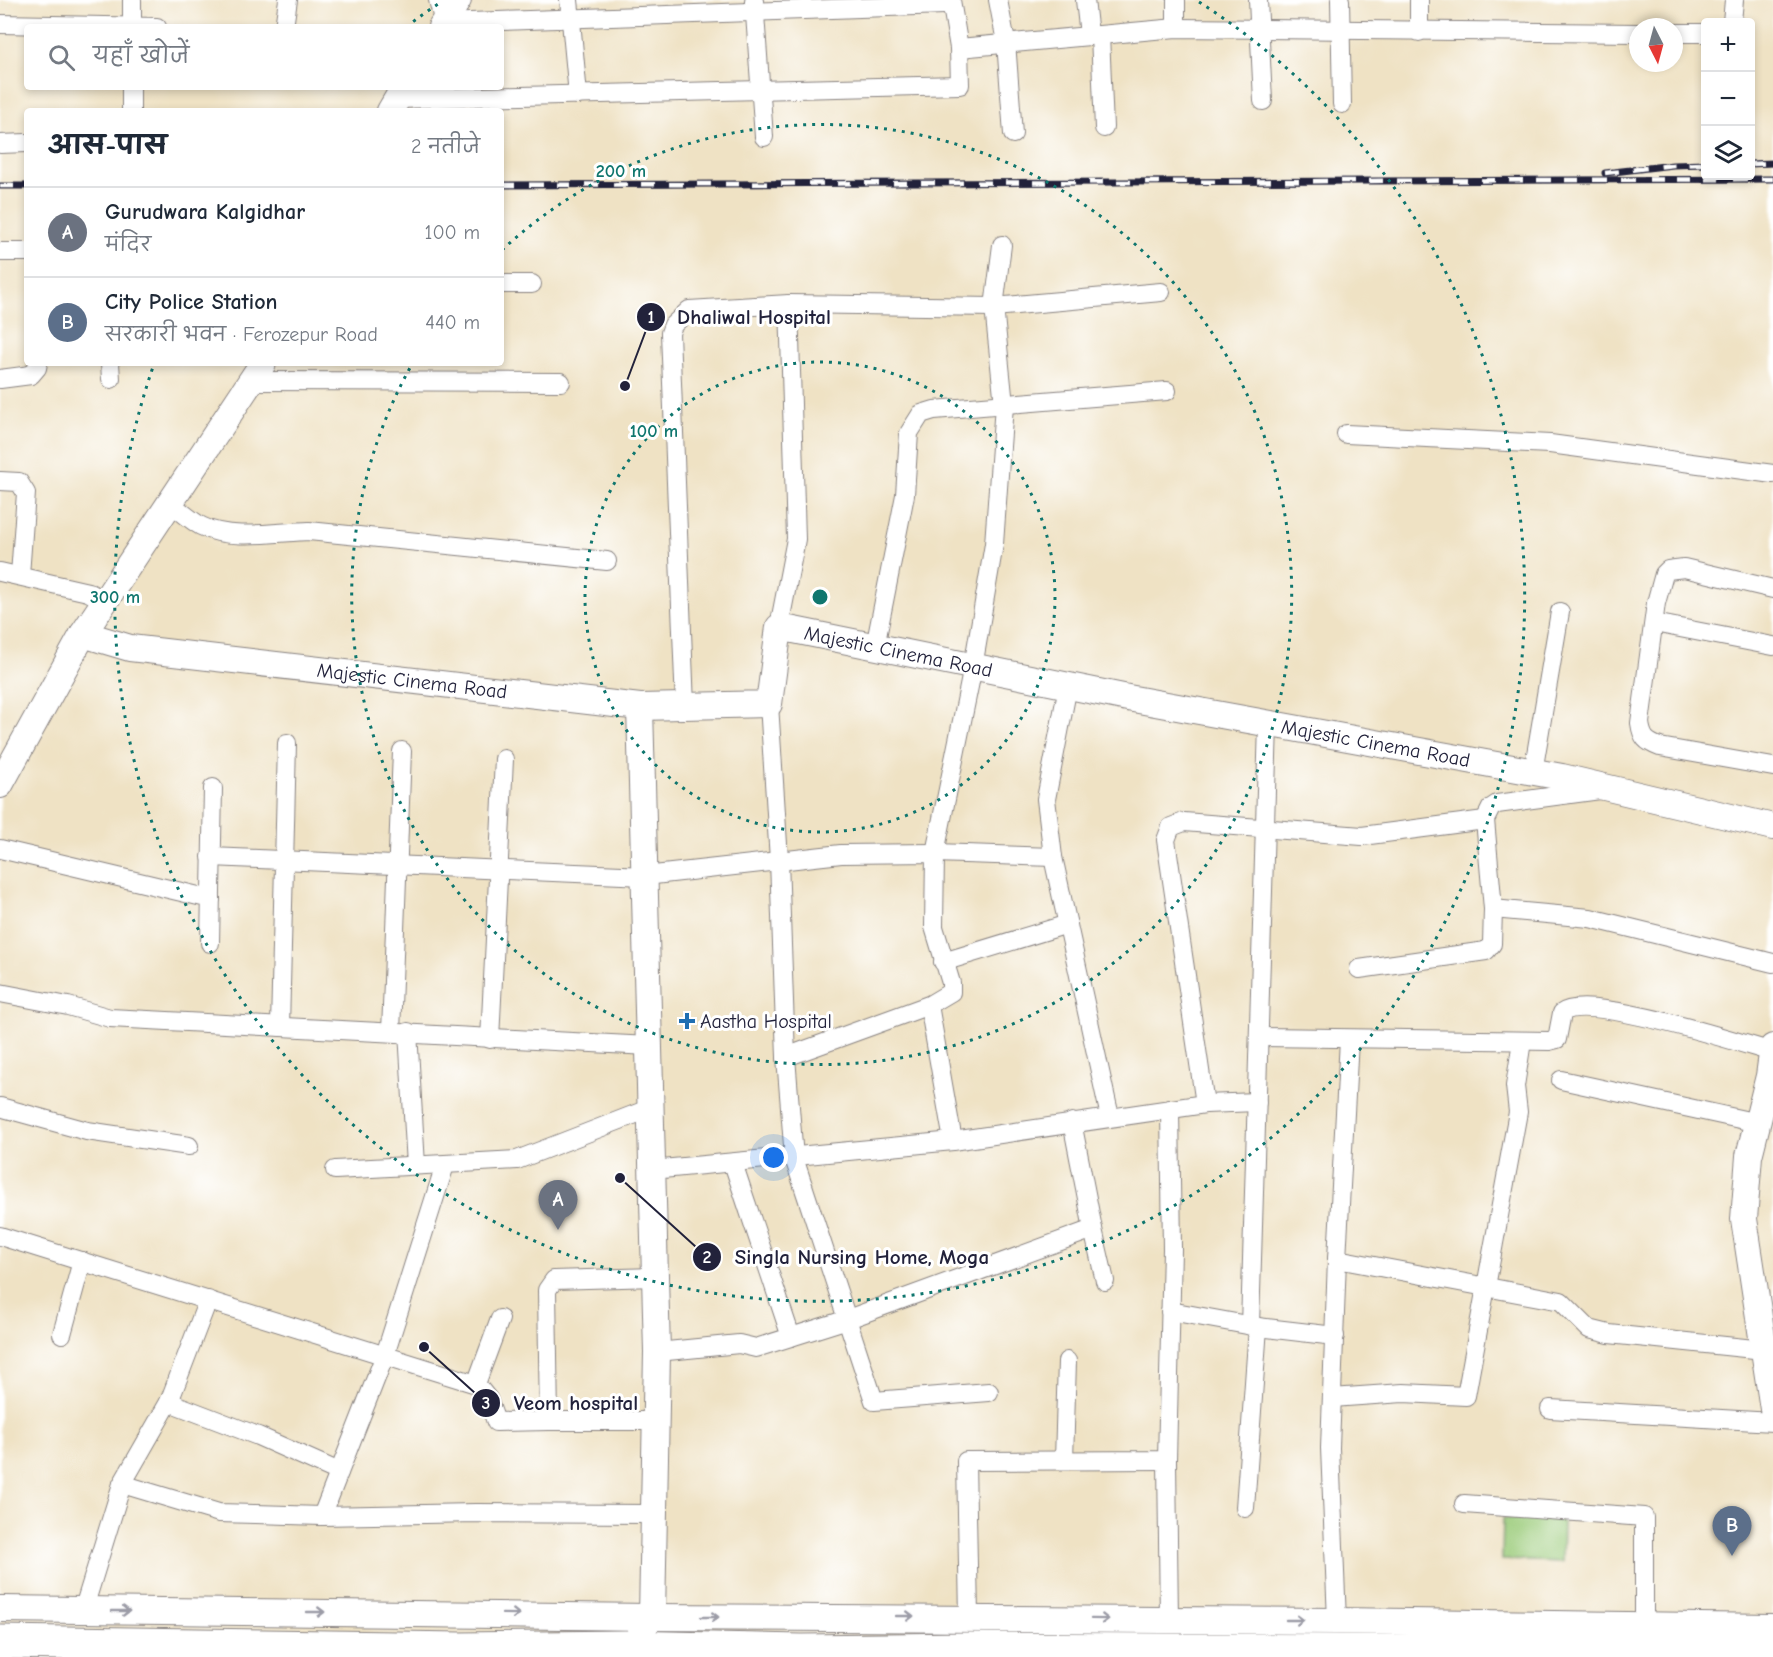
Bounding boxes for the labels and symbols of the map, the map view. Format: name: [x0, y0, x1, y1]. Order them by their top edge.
north arrow: [1629, 18, 1683, 72]
text: 200 m: [596, 161, 646, 182]
callout: Dhaliwal Hospital: [636, 297, 843, 336]
text: Dhaliwal Hospital: [677, 305, 831, 329]
text: 1: [647, 307, 655, 328]
text: 100 m: [630, 421, 678, 442]
text: 300 m: [90, 587, 140, 608]
centre of rings: [810, 587, 830, 607]
street label: Majestic Cinema Road: [802, 621, 994, 682]
street label: Majestic Cinema Road: [316, 659, 508, 704]
street label: Majestic Cinema Road: [1279, 715, 1472, 772]
place label: Aastha Hospital: [700, 1010, 832, 1033]
marker: Aastha Hospital: [678, 1012, 696, 1030]
your location: [759, 1143, 788, 1172]
pin: A: [538, 1180, 578, 1230]
callout: Singla Nursing Home, Moga: [692, 1237, 1001, 1276]
text: Singla Nursing Home, Moga: [735, 1245, 989, 1269]
text: 2: [703, 1247, 712, 1268]
callout: Veom hospital: [471, 1383, 650, 1422]
text: Veom hospital: [514, 1391, 638, 1415]
text: 3: [482, 1393, 490, 1414]
pin: B: [1712, 1506, 1752, 1556]
one-way arrow: [111, 1605, 131, 1617]
one-way arrow: [306, 1606, 326, 1618]
one-way arrow: [501, 1609, 521, 1620]
one-way arrow: [895, 1610, 915, 1622]
one-way arrow: [700, 1611, 720, 1623]
one-way arrow: [1090, 1613, 1110, 1625]
one-way arrow: [1285, 1614, 1305, 1626]

